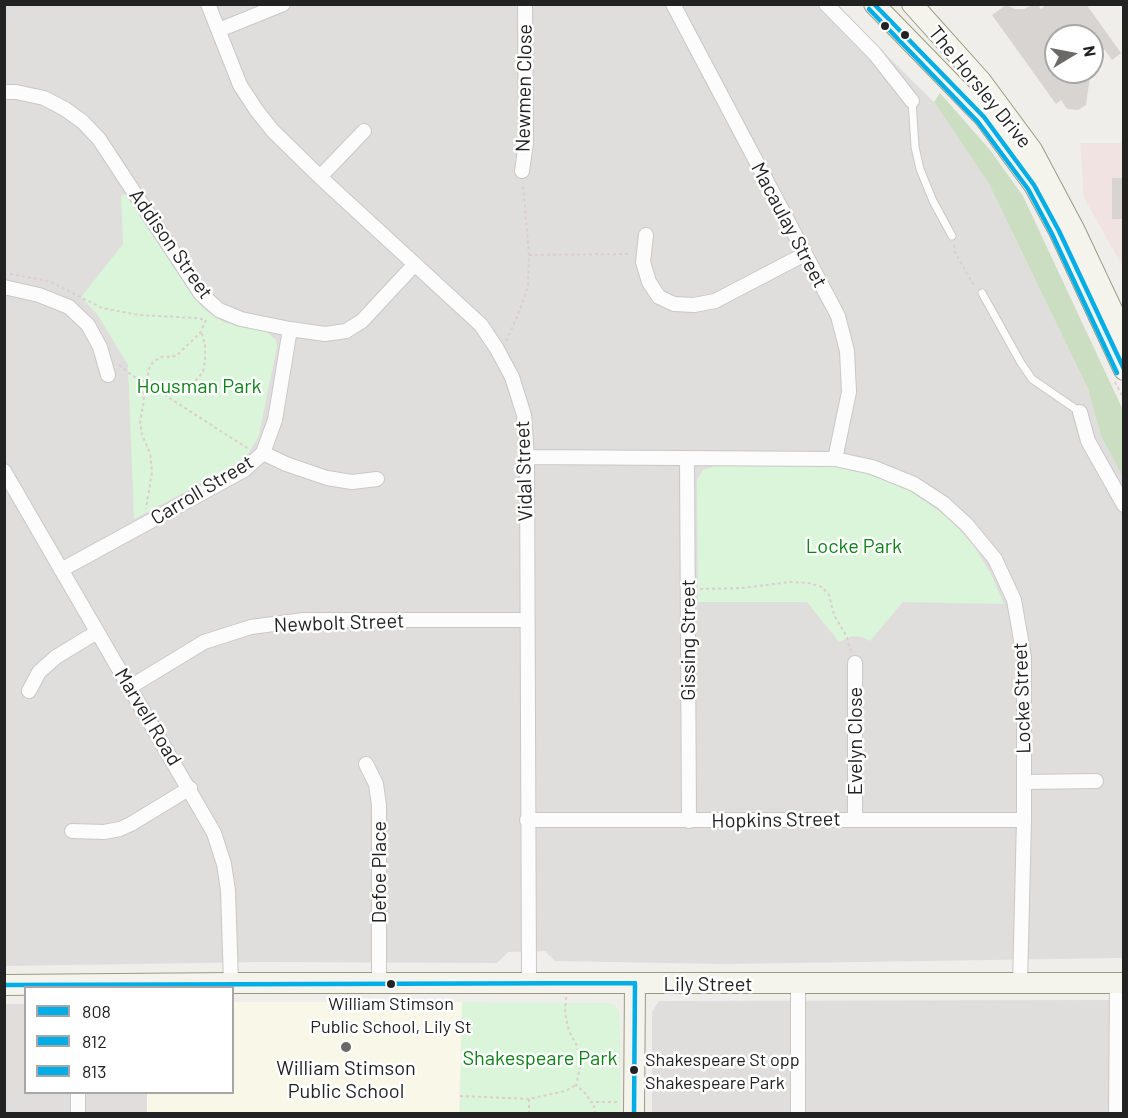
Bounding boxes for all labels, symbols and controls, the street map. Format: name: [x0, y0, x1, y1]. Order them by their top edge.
unlabelled marker: [879, 20, 891, 32]
street label: The Horsley Drive: [923, 21, 1037, 153]
street label: Newmen Close: [511, 24, 537, 152]
north arrow: [1044, 24, 1104, 84]
unlabelled marker: [899, 29, 911, 41]
text: N: [1080, 44, 1101, 58]
street label: Macaulay Street: [746, 158, 832, 292]
street label: Addison Street: [124, 184, 218, 304]
park label: Housman Park: [136, 374, 262, 398]
street label: Vidal Street: [510, 420, 538, 522]
street label: Carroll Street: [146, 450, 258, 530]
park label: Locke Park: [806, 534, 902, 558]
street label: Gissing Street: [676, 579, 700, 701]
street label: Newbolt Street: [273, 609, 405, 637]
street label: Locke Street: [1008, 642, 1036, 754]
street label: Marvell Road: [109, 664, 187, 770]
street label: Evelyn Close: [843, 687, 867, 795]
street label: Hopkins Street: [711, 807, 841, 833]
street label: Defoe Place: [367, 821, 391, 923]
street label: Lily Street: [664, 972, 752, 996]
marker: William Stimson Public School, Lily St: [385, 978, 397, 990]
legend: [24, 986, 234, 1094]
place label: William Stimson Public School, Lily St: [310, 993, 472, 1036]
text: 808: [82, 1000, 111, 1022]
text: 812: [82, 1030, 107, 1052]
marker: William Stimson Public School: [339, 1040, 353, 1054]
park label: Shakespeare Park: [462, 1046, 618, 1070]
place label: Shakespeare St opp Shakespeare Park: [645, 1049, 800, 1092]
place label: William Stimson Public School: [276, 1056, 416, 1103]
text: 813: [82, 1060, 106, 1082]
marker: Shakespeare St opp Shakespeare Park: [628, 1064, 640, 1076]

